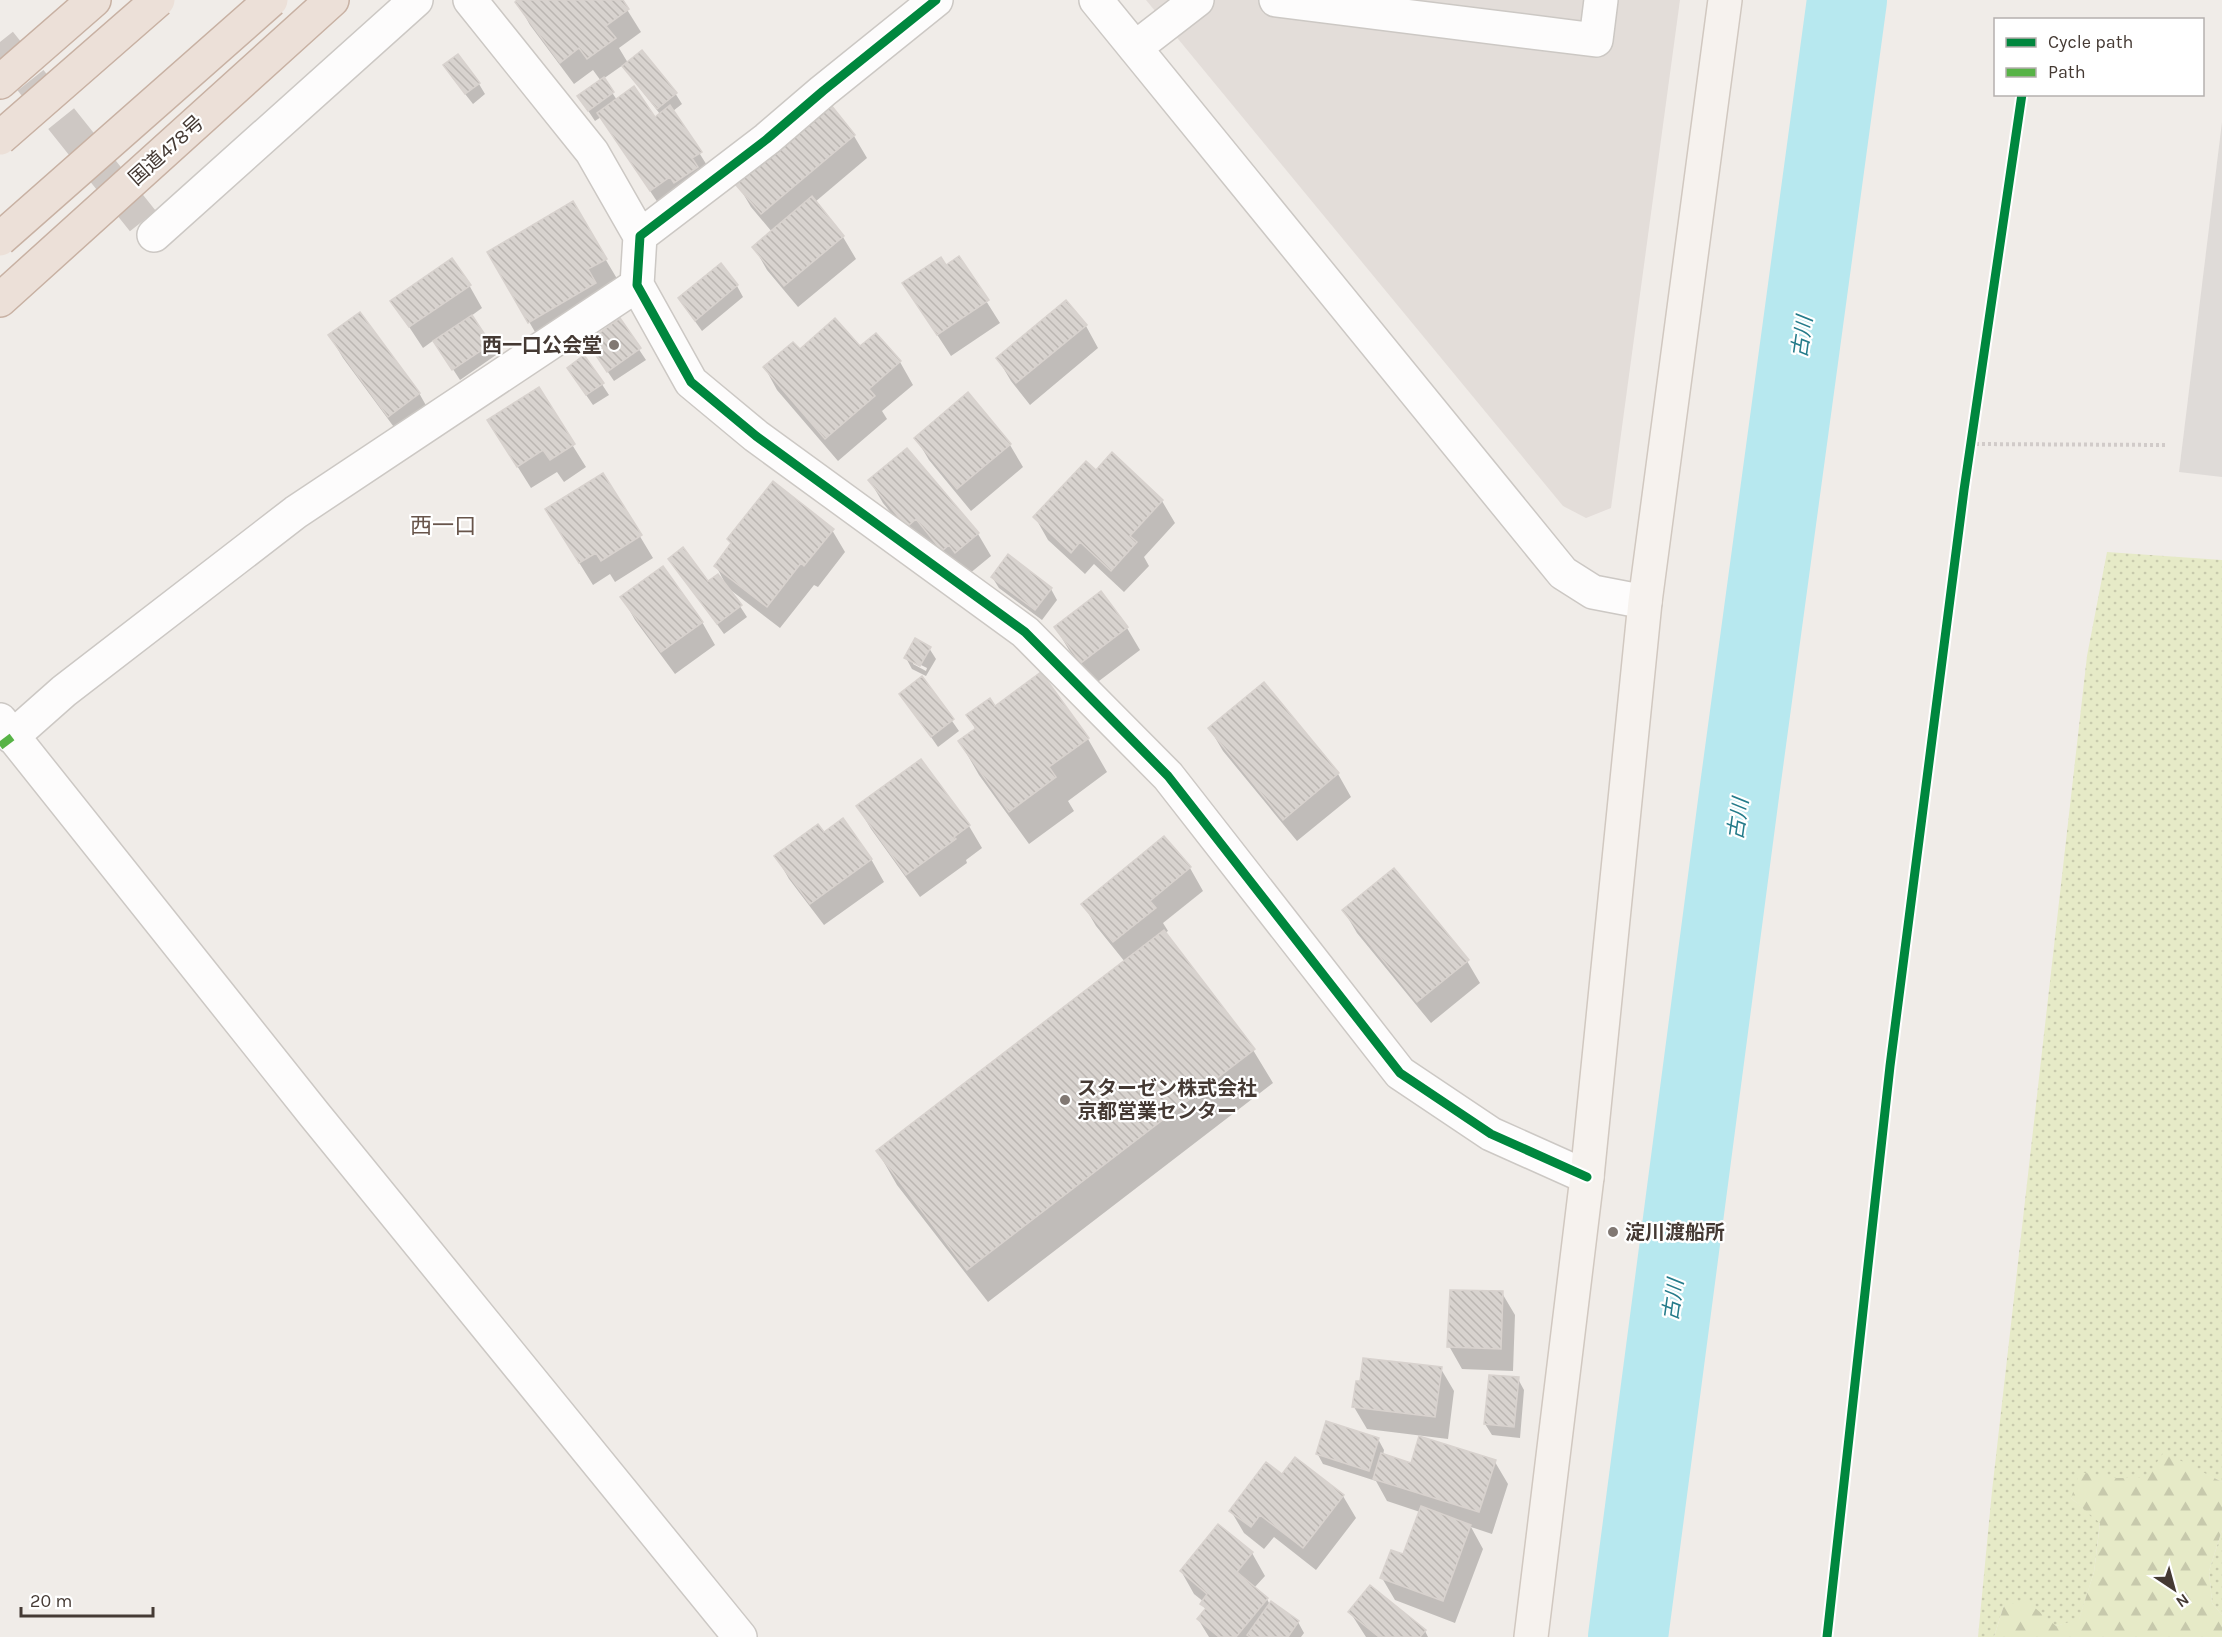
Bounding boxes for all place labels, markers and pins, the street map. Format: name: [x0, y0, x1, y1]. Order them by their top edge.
place label: 西一口公会堂: [482, 334, 602, 357]
marker: 西一口公会堂: [607, 338, 621, 352]
place label: スターゼン株式会社 京都営業センター: [1077, 1077, 1257, 1123]
marker: スターゼン株式会社 京都営業センター: [1058, 1093, 1072, 1107]
place label: 淀川渡船所: [1625, 1221, 1725, 1244]
marker: 淀川渡船所: [1606, 1225, 1620, 1239]

